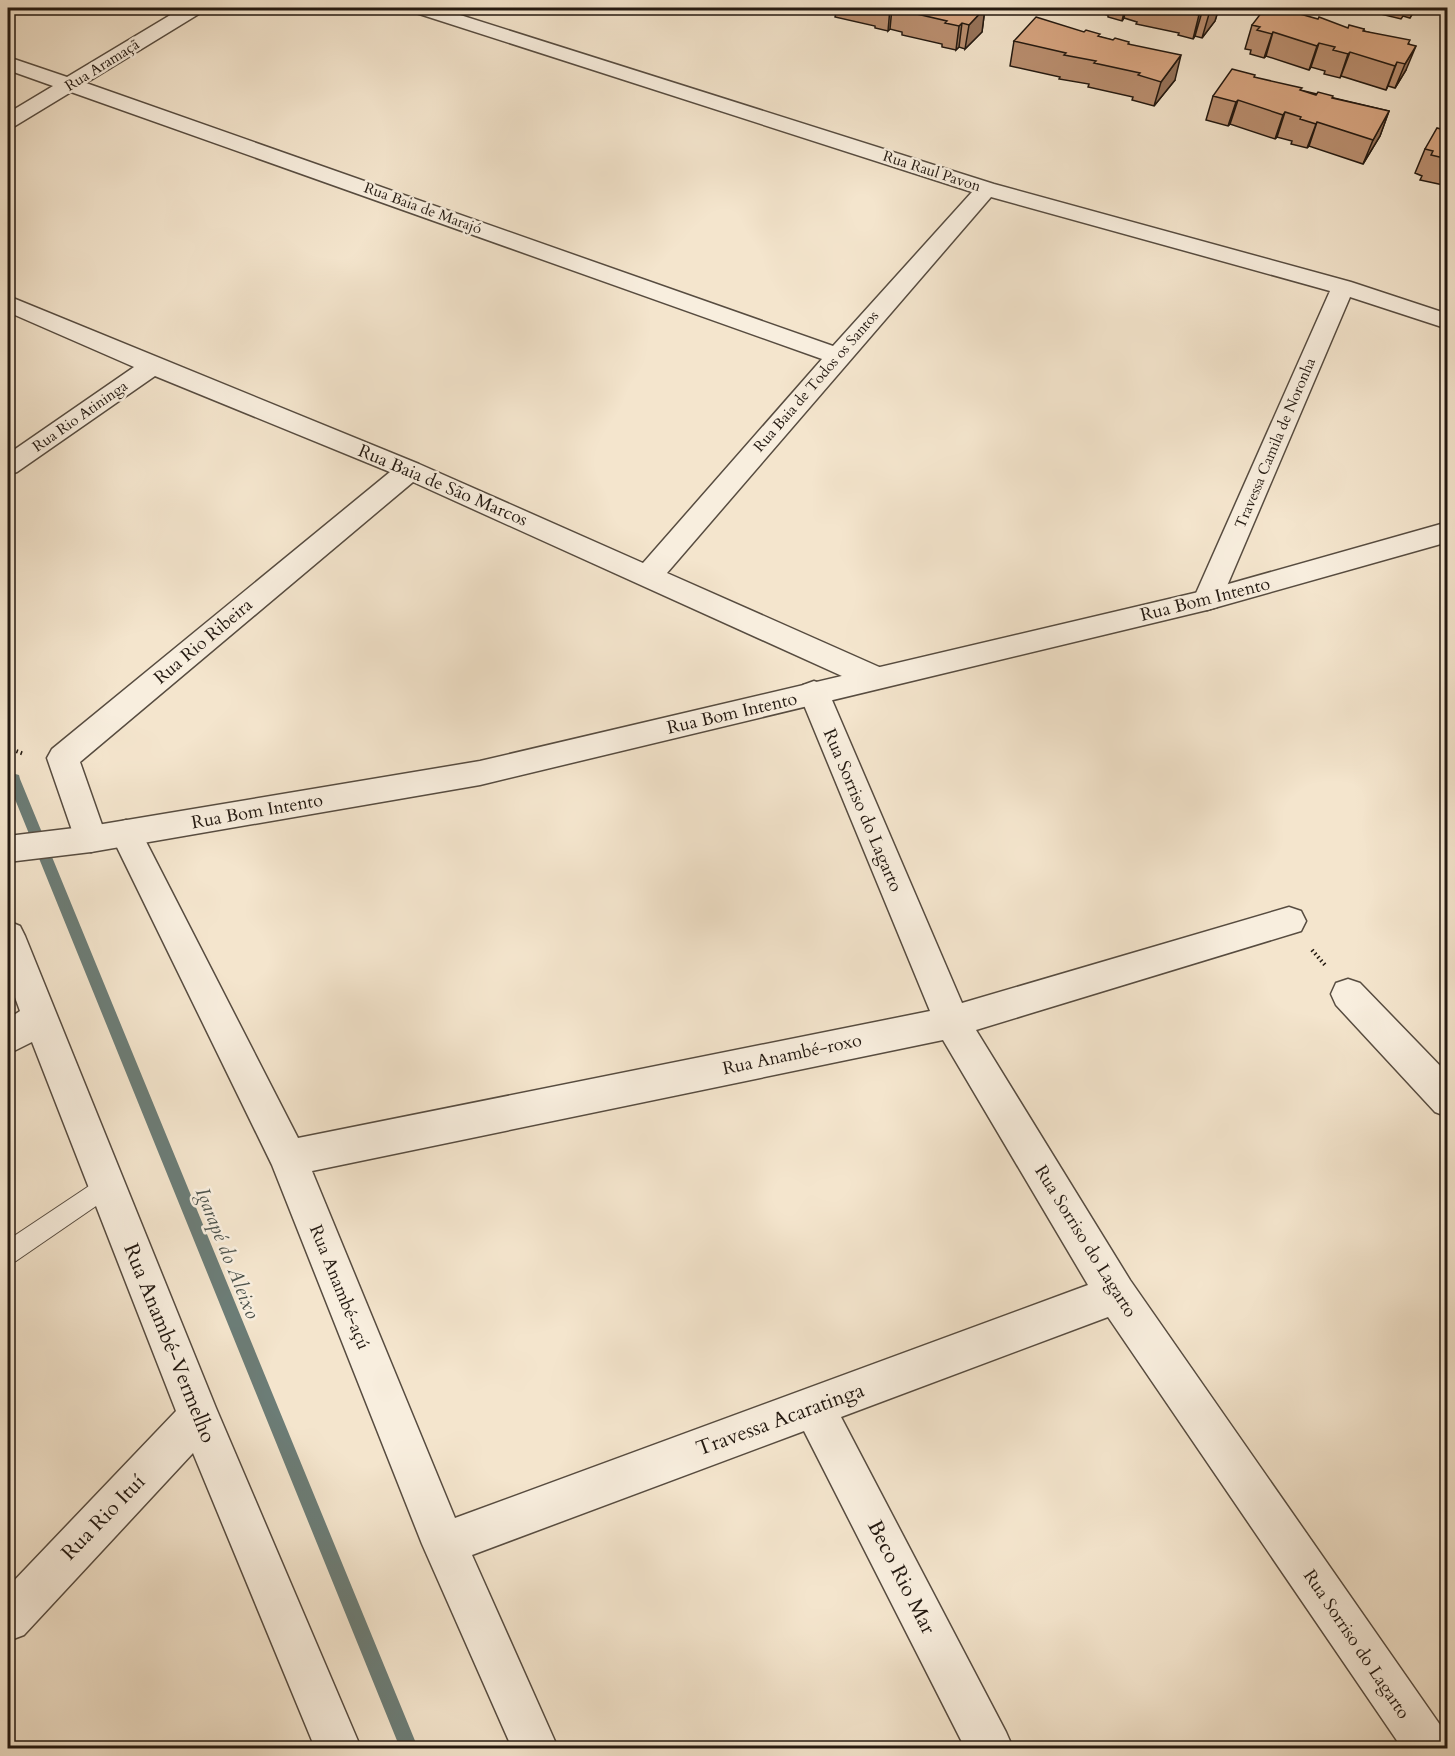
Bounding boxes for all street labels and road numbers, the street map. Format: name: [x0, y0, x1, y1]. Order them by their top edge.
street label: Rua Aramaçã: [61, 34, 143, 96]
street label: Rua Raul Pavon: [881, 146, 984, 196]
street label: Rua Baia de Marajó: [361, 177, 485, 239]
street label: Rua Baia de Todos os Santos: [749, 306, 883, 456]
street label: Travessa Camila de Noronha: [1230, 354, 1320, 531]
street label: Rua Rio Atininga: [29, 375, 132, 456]
street label: Rua Baia de São Marcos: [354, 438, 531, 533]
street label: Rua Bom Intento: [1138, 571, 1273, 628]
street label: Rua Rio Ribeira: [149, 593, 258, 690]
street label: Rua Bom Intento: [665, 686, 800, 741]
street label: Rua Sorriso do Lagarto: [817, 725, 908, 896]
street label: Rua Bom Intento: [189, 788, 325, 835]
street label: Rua Anambé-roxo: [720, 1027, 864, 1081]
street label: Rua Sorriso do Lagarto: [1029, 1160, 1143, 1322]
street label: Rua Anambé-açú: [303, 1221, 376, 1354]
street label: Rua Anambé-Vermelho: [116, 1239, 223, 1447]
street label: Travessa Acaratinga: [692, 1376, 868, 1463]
street label: Rua Rio Ituí: [55, 1468, 152, 1567]
street label: Beco Rio Mar: [860, 1515, 943, 1640]
street label: Rua Sorriso do Lagarto: [1297, 1565, 1416, 1724]

